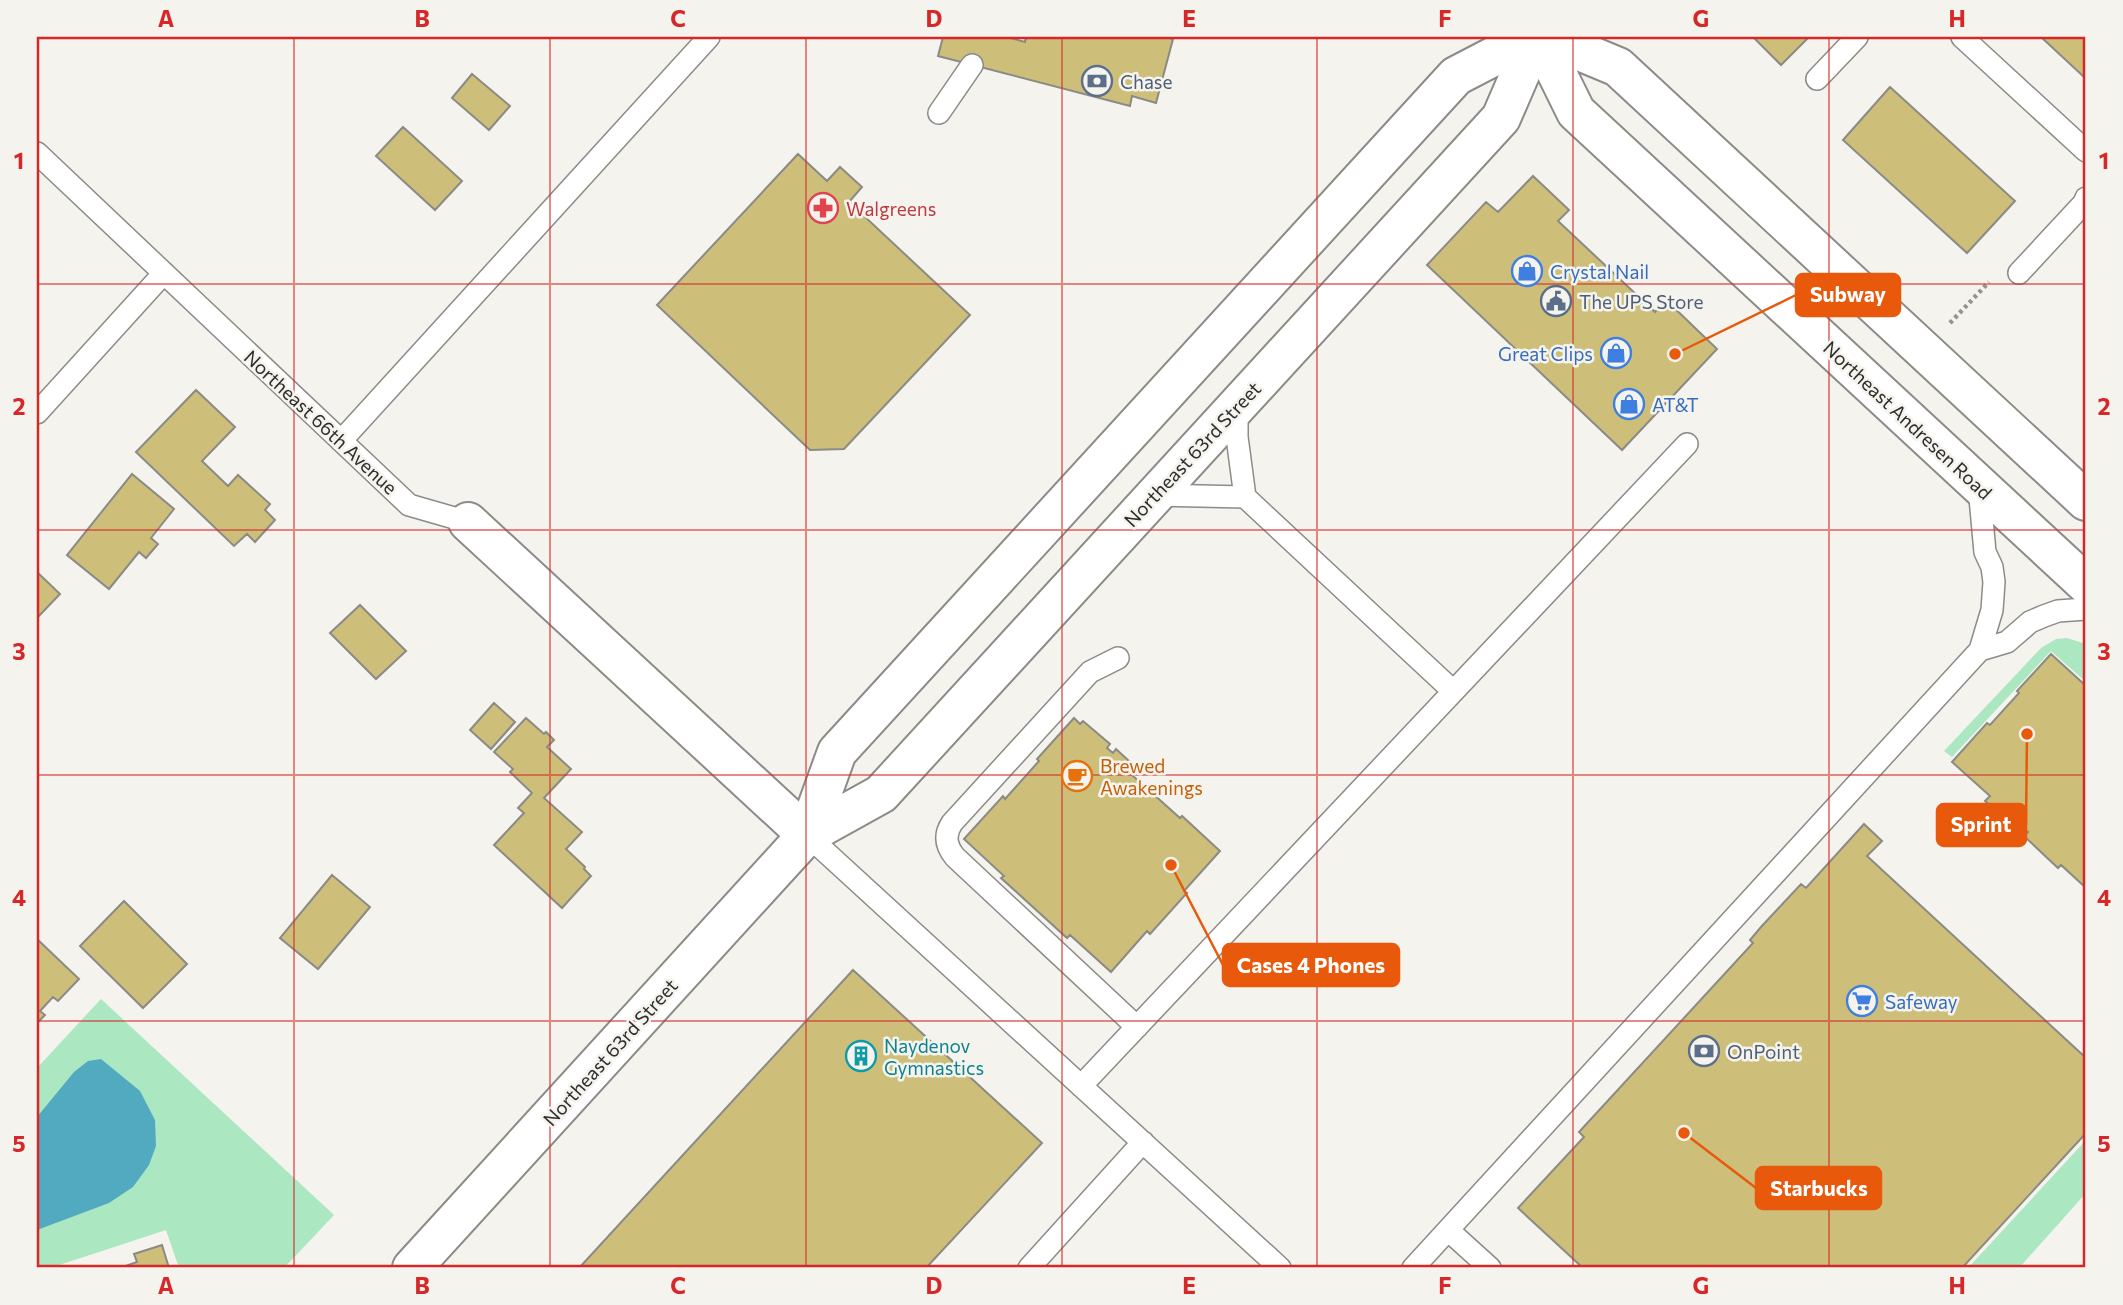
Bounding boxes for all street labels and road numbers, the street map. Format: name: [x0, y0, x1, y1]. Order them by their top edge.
street label: Northeast Andresen Road: [1819, 336, 1997, 504]
street label: Northeast 66th Avenue: [240, 345, 402, 499]
street label: Northeast 63rd Street: [1119, 377, 1265, 531]
street label: Northeast 63rd Street: [538, 974, 682, 1130]

